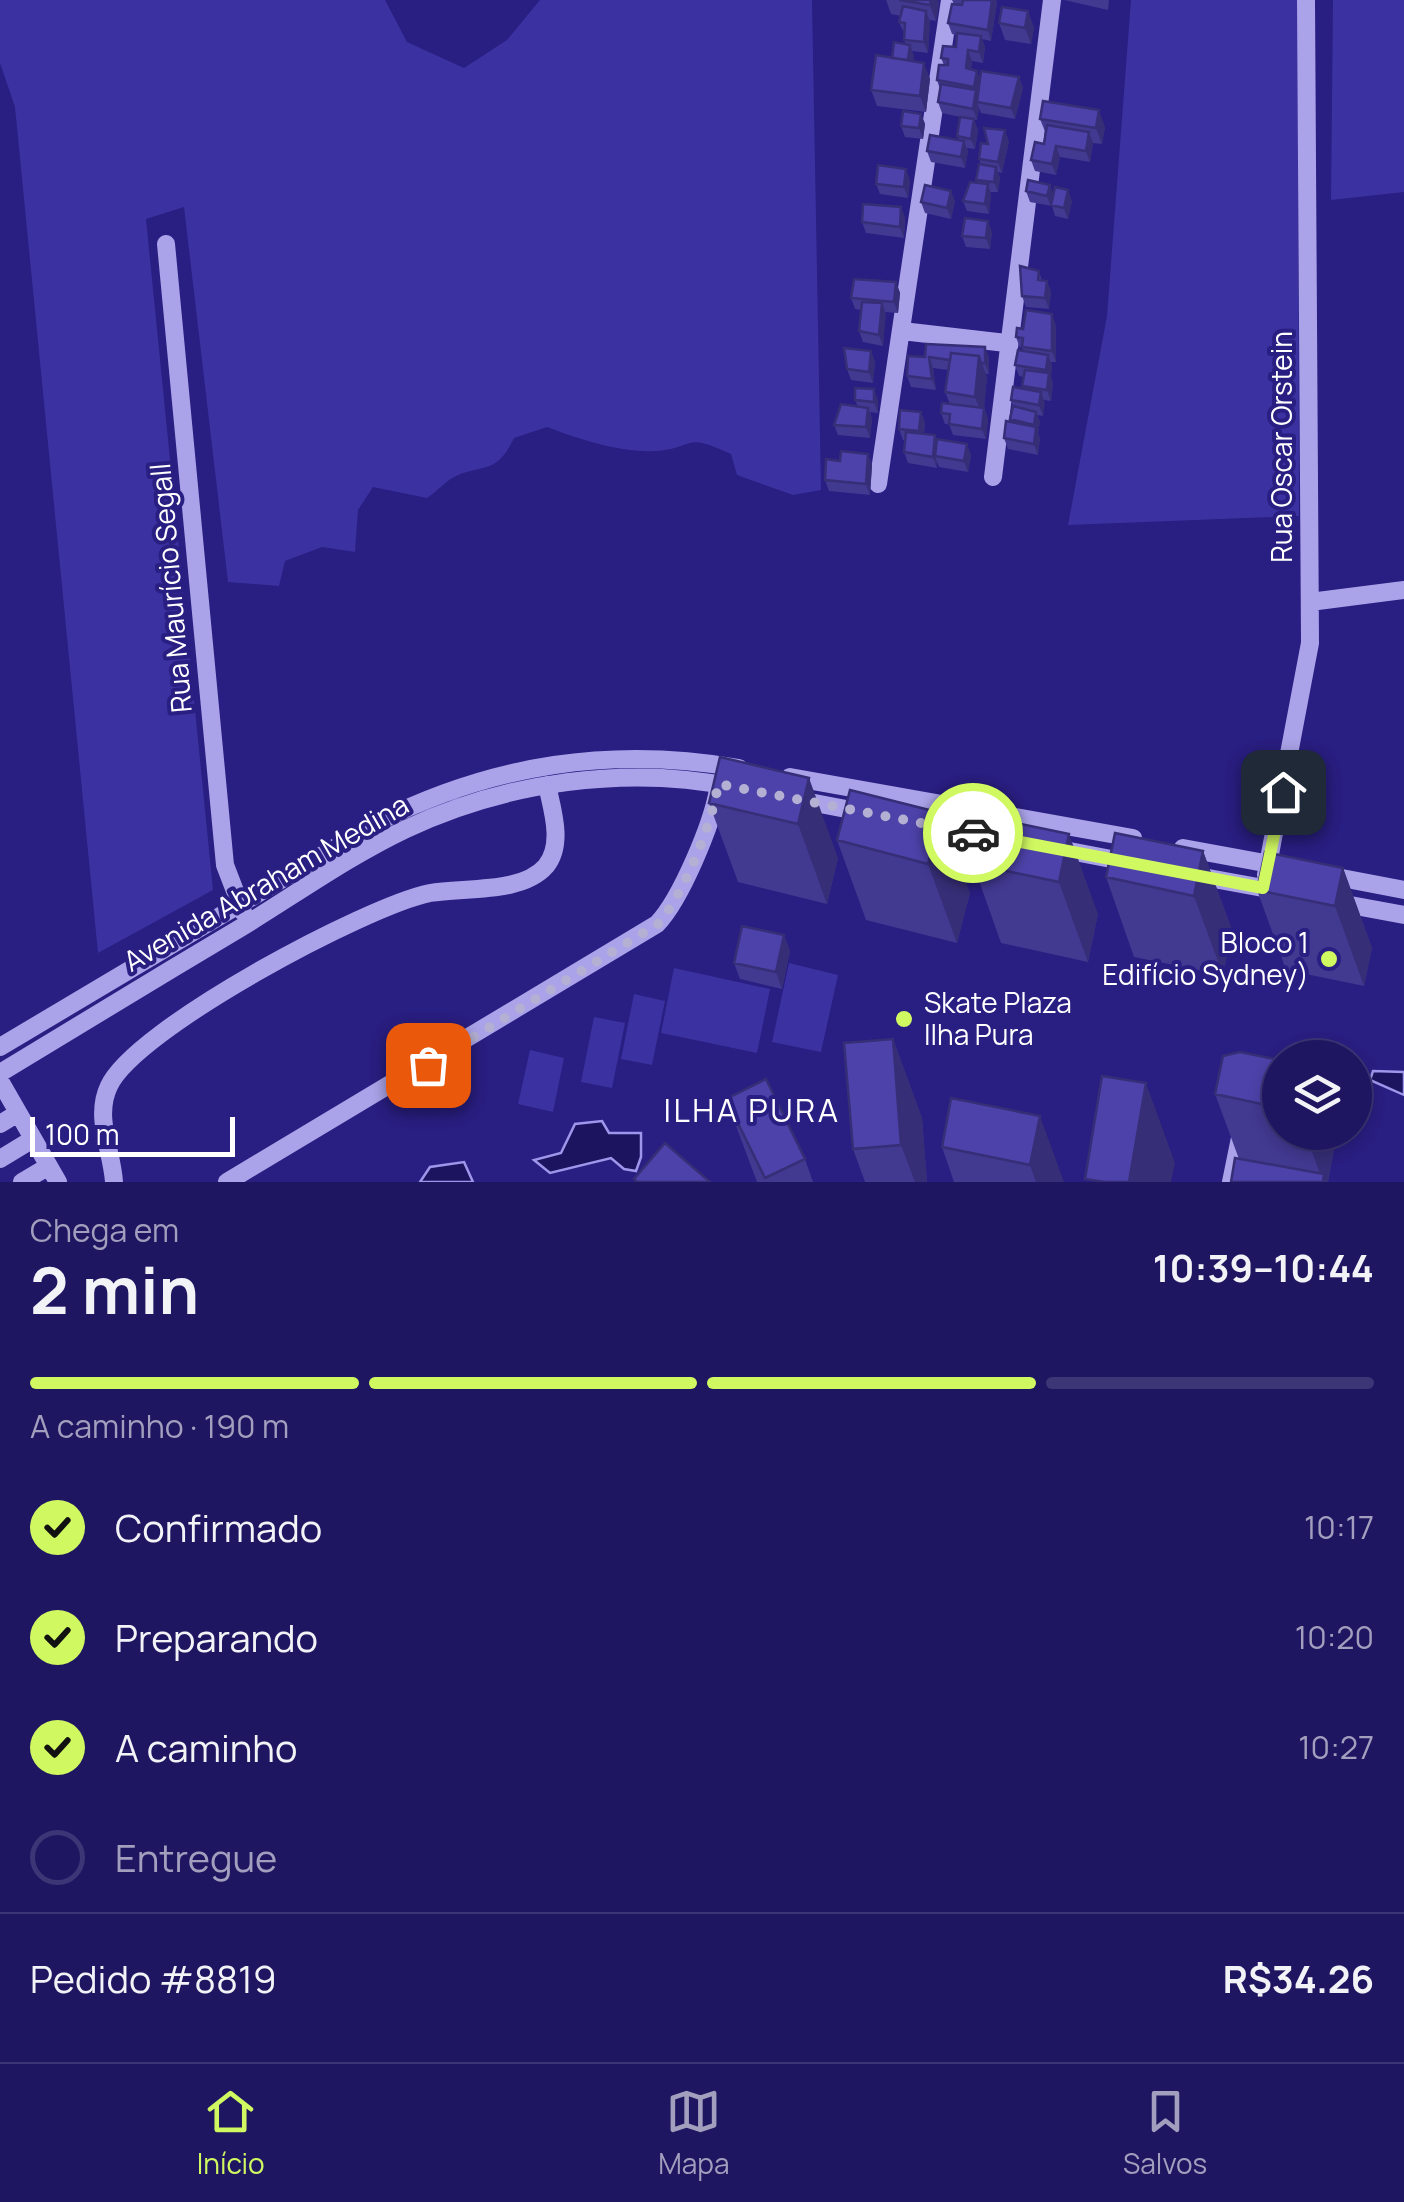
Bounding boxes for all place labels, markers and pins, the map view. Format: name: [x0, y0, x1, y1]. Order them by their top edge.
pin: [1241, 750, 1326, 835]
place label: Bloco 1 Edifício Sydney): [1102, 923, 1309, 993]
marker: Bloco 1 Edifício Sydney): [1318, 948, 1340, 970]
place label: Skate Plaza Ilha Pura: [924, 983, 1072, 1053]
marker: Skate Plaza Ilha Pura: [893, 1008, 915, 1030]
pin: [386, 1023, 471, 1108]

